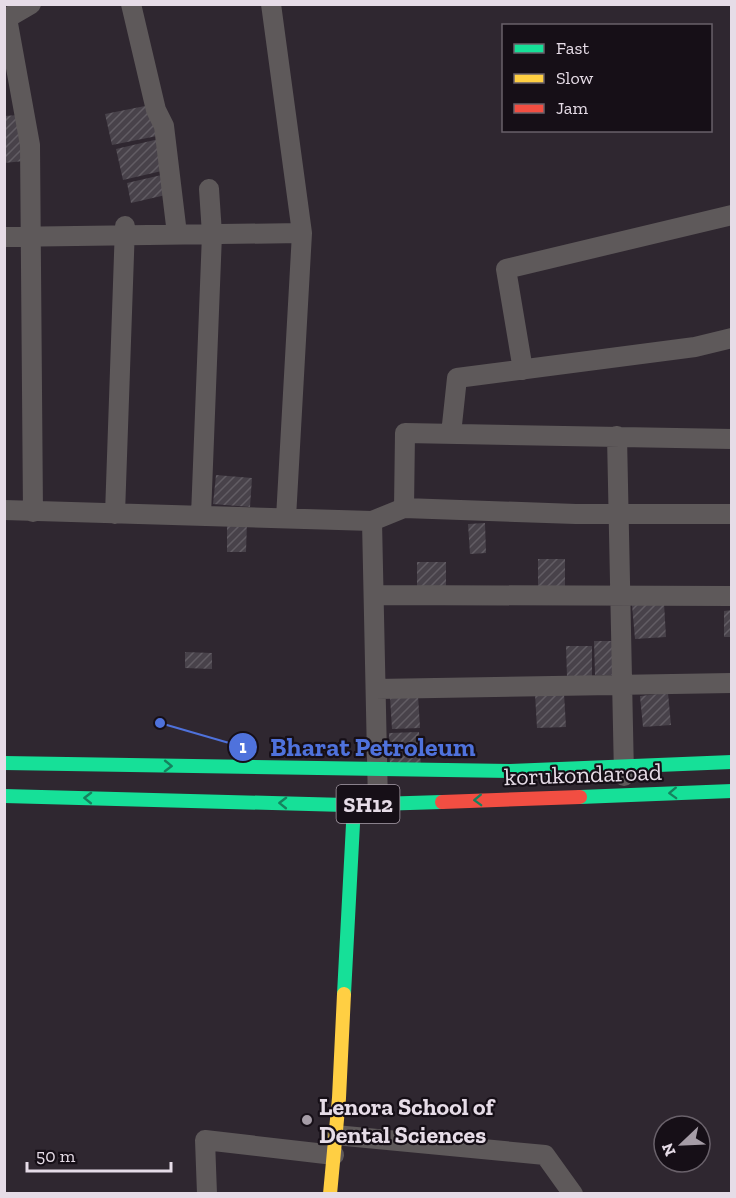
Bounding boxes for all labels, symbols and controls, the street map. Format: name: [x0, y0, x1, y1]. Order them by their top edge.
legend: [502, 24, 712, 132]
text: Fast: [556, 37, 589, 59]
text: Slow: [556, 67, 593, 89]
text: Jam: [556, 97, 588, 119]
callout: Bharat Petroleum: [228, 725, 487, 769]
text: Bharat Petroleum: [270, 731, 476, 763]
text: 1: [239, 736, 247, 758]
street label: korukondaroad: [504, 757, 662, 791]
one-way arrow: [163, 760, 172, 772]
road number: SH12: [336, 785, 400, 823]
one-way arrow: [669, 787, 678, 800]
one-way arrow: [84, 792, 93, 805]
one-way arrow: [474, 794, 483, 806]
one-way arrow: [279, 797, 288, 810]
place label: Lenora School of Dental Sciences: [319, 1092, 497, 1149]
marker: Lenora School of Dental Sciences: [300, 1113, 314, 1127]
north arrow: [652, 1114, 712, 1174]
scale bar: [27, 1135, 171, 1173]
text: N: [658, 1140, 680, 1159]
text: 50 m: [36, 1145, 76, 1167]

